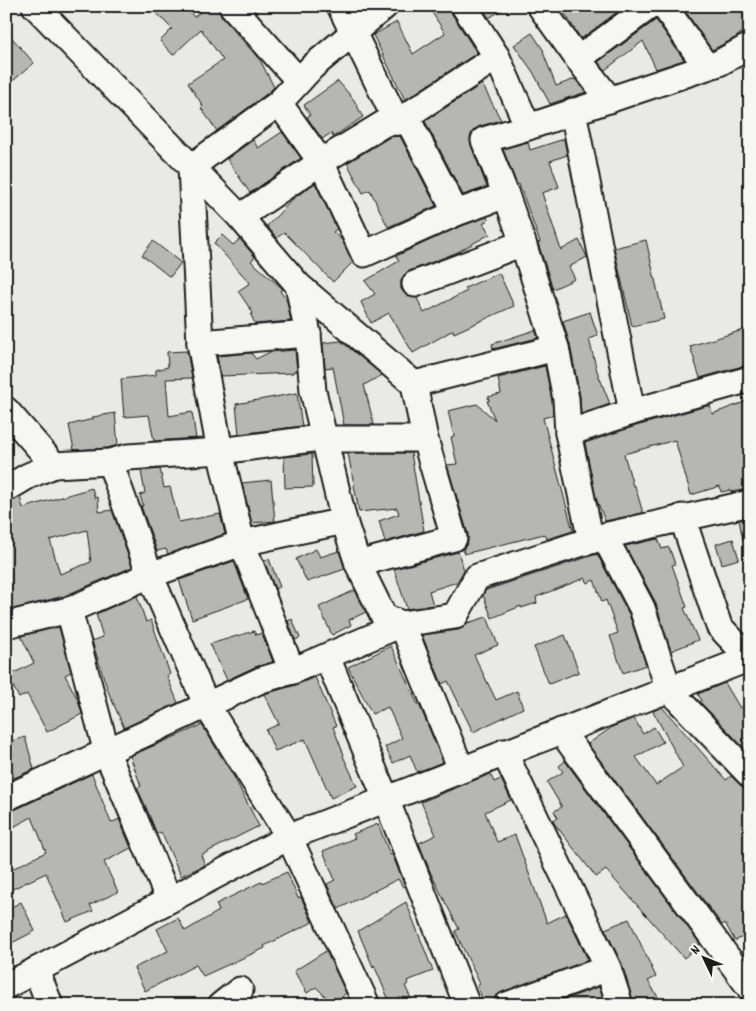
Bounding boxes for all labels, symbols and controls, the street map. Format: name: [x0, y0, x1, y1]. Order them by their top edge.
north arrow: [678, 934, 728, 984]
text: N: [686, 941, 706, 960]

